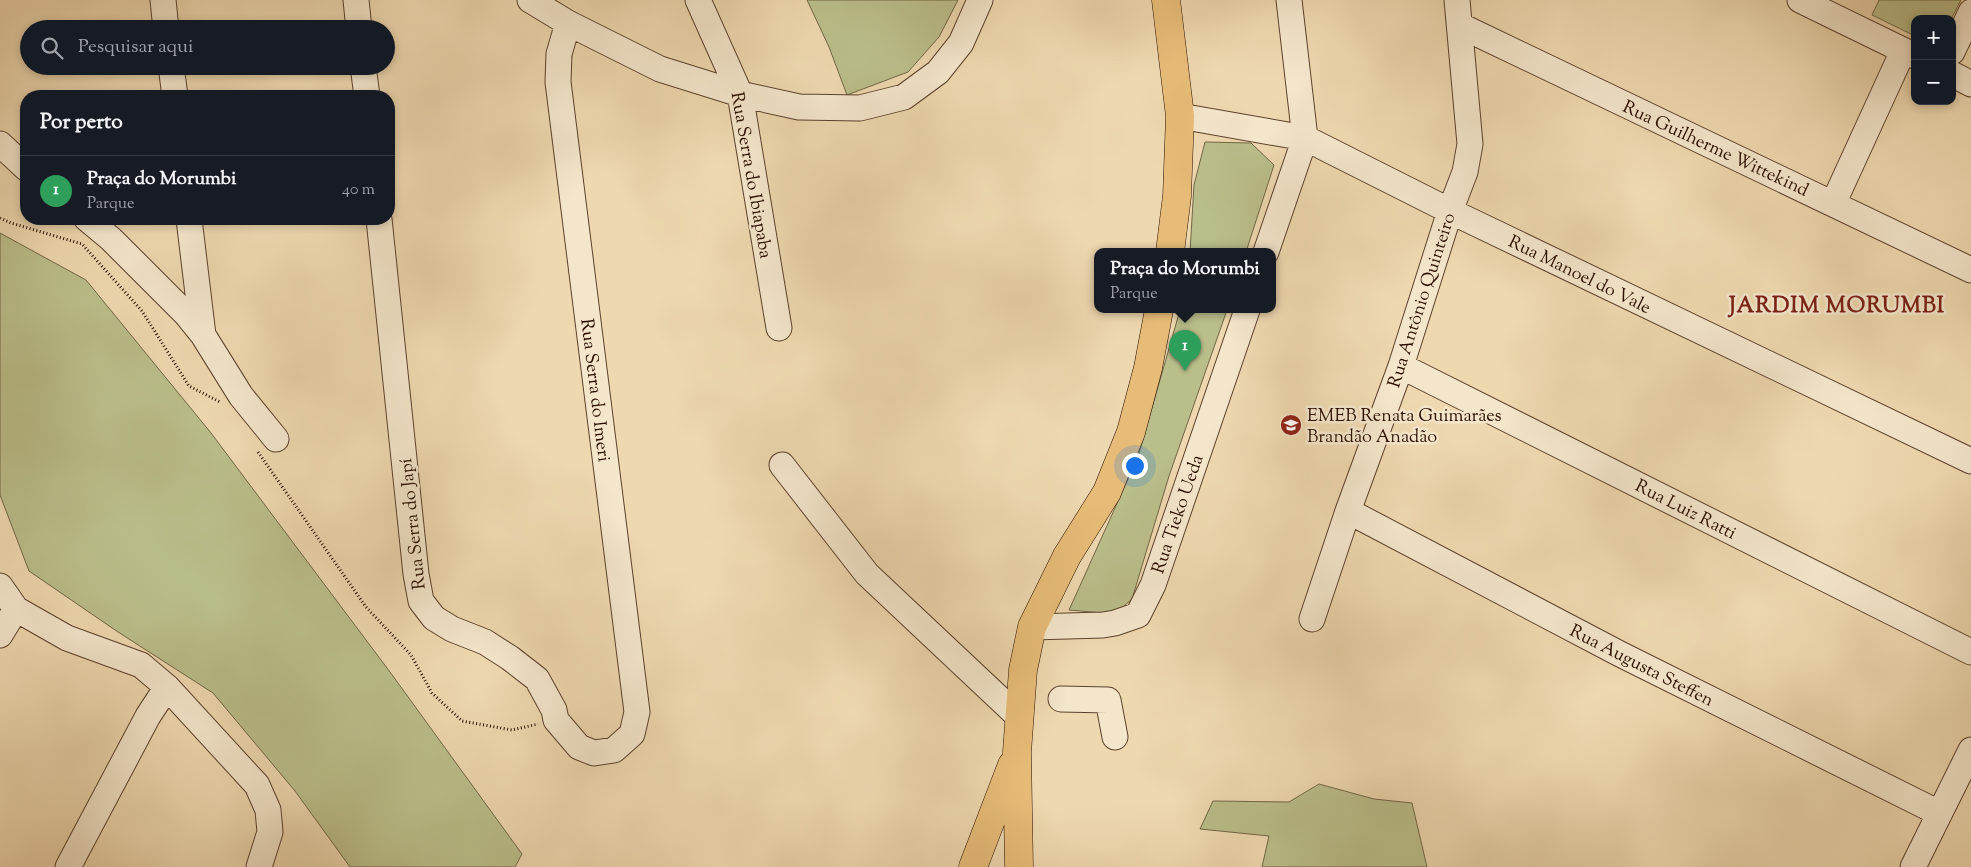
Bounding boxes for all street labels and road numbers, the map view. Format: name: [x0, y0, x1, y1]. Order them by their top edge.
street label: Rua Serra do Ibiapaba: [723, 90, 777, 261]
street label: Rua Guilherme Wittekind: [1618, 95, 1813, 204]
street label: Rua Antônio Quinteiro: [1382, 210, 1464, 391]
street label: Rua Manoel do Vale: [1503, 230, 1655, 322]
street label: Rua Serra do Imeri: [572, 317, 616, 463]
street label: Rua Tieko Ueda: [1146, 452, 1211, 578]
street label: Rua Serra do Japí: [394, 457, 434, 591]
street label: Rua Luiz Ratti: [1630, 474, 1740, 547]
street label: Rua Augusta Steffen: [1565, 619, 1718, 715]

